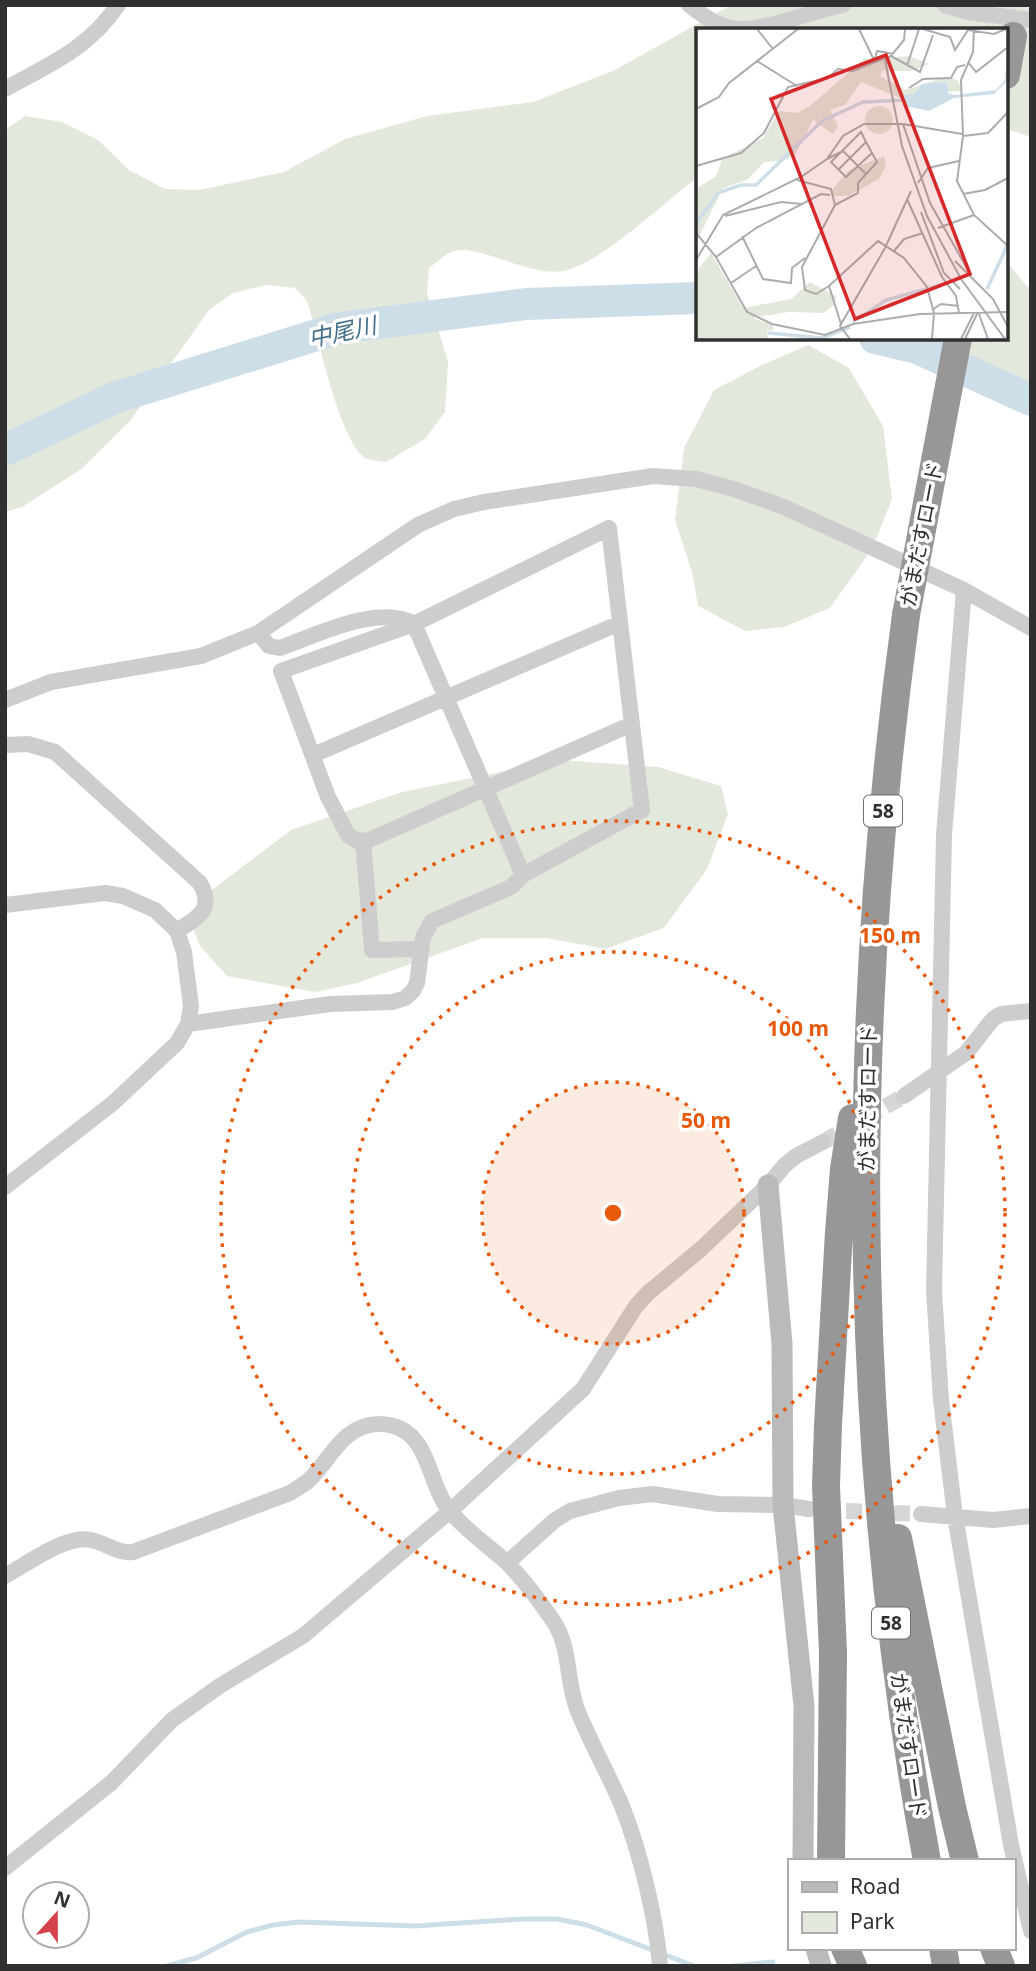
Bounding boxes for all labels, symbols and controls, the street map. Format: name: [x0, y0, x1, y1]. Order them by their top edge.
inset map: [696, 28, 1008, 340]
water label: 中尾川: [305, 308, 382, 354]
street label: がまだすロード: [893, 459, 949, 609]
road number: 58: [864, 796, 902, 826]
text: 150 m: [859, 921, 921, 949]
text: 100 m: [767, 1014, 829, 1042]
street label: がまだすロード: [852, 1024, 882, 1172]
text: 50 m: [681, 1106, 731, 1134]
centre of rings: [601, 1201, 625, 1225]
road number: 58: [872, 1608, 910, 1638]
street label: がまだすロード: [885, 1671, 933, 1821]
legend: [788, 1859, 1015, 1950]
text: Road: [850, 1872, 900, 1900]
north arrow: [21, 1880, 91, 1950]
text: N: [50, 1884, 74, 1914]
text: Park: [850, 1907, 895, 1935]

